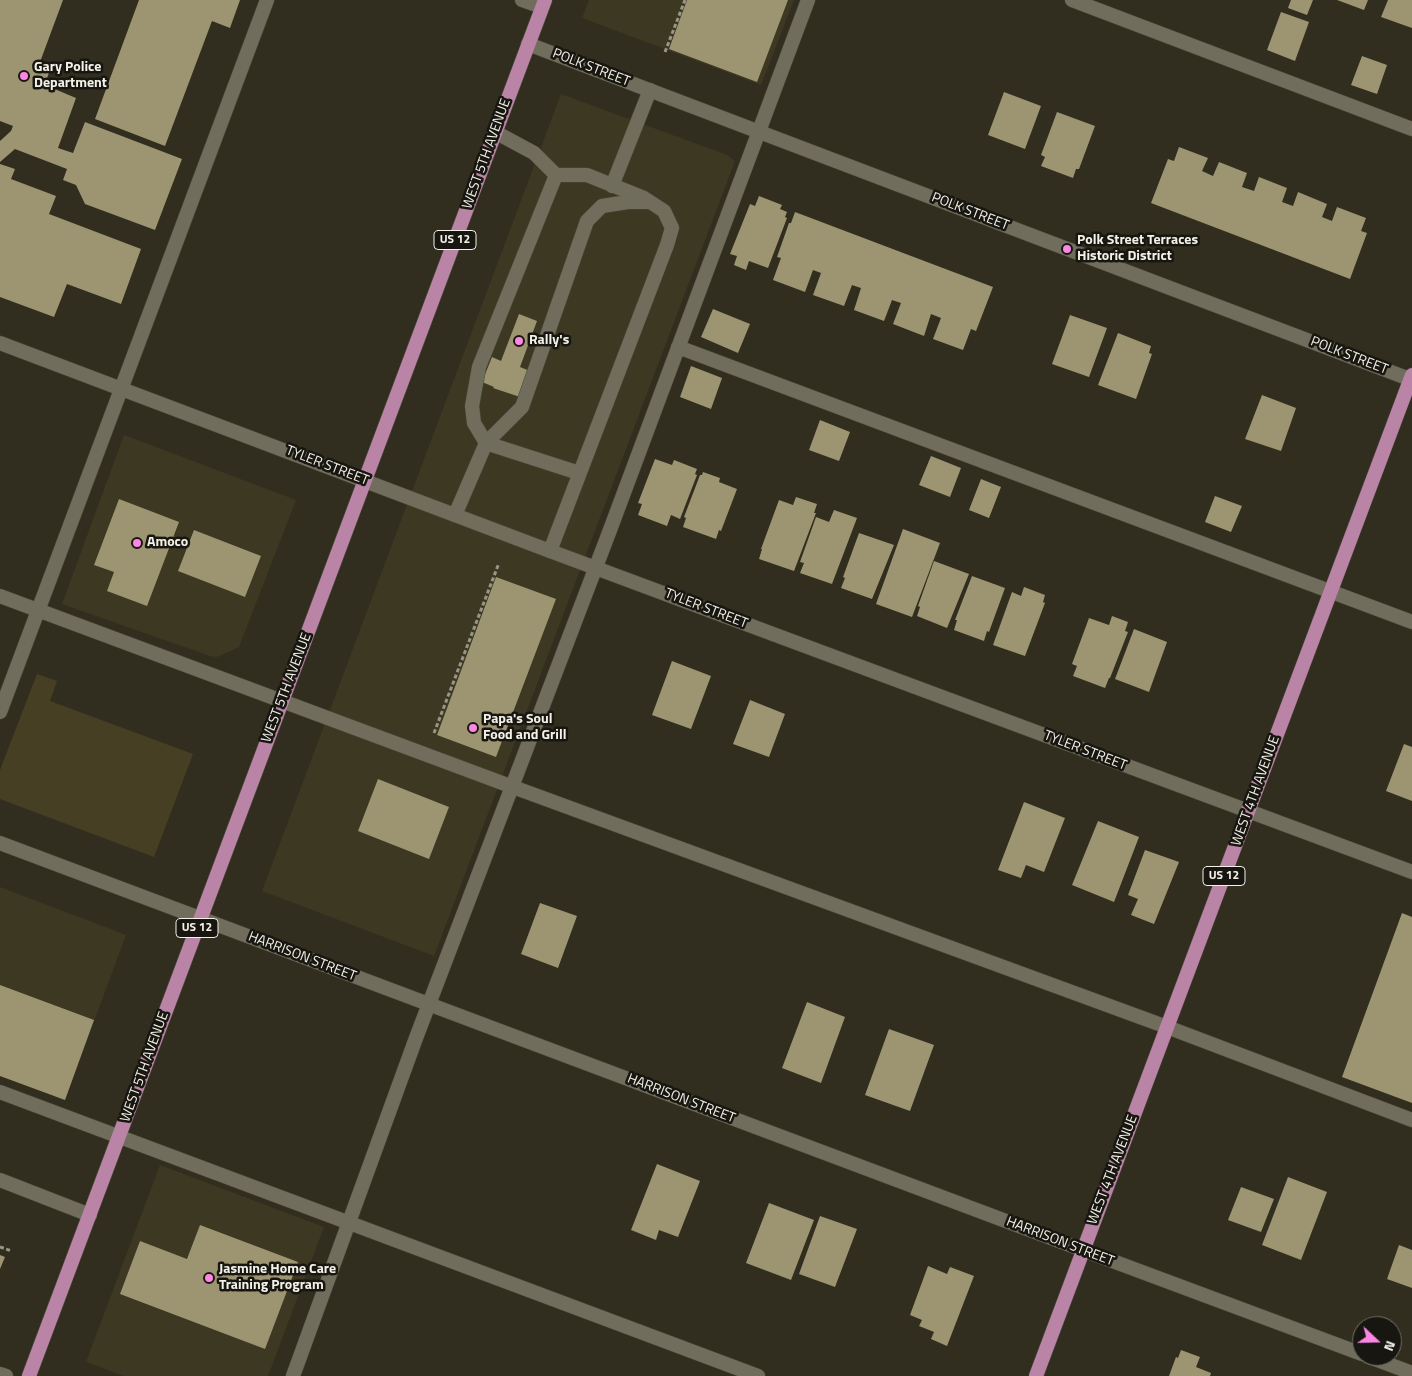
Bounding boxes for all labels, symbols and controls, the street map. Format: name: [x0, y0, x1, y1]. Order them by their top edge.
street label: POLK STREET: [550, 46, 632, 90]
place label: Gary Police Department: [34, 60, 107, 92]
marker: Gary Police Department: [18, 70, 30, 82]
street label: WEST 5TH AVENUE: [459, 97, 515, 211]
street label: POLK STREET: [929, 190, 1011, 234]
road number: US 12: [434, 230, 476, 250]
place label: Polk Street Terraces Historic District: [1077, 233, 1198, 266]
marker: Polk Street Terraces Historic District: [1061, 243, 1073, 255]
place label: Rally's: [529, 333, 569, 349]
street label: POLK STREET: [1308, 334, 1390, 378]
marker: Rally's: [513, 335, 525, 347]
street label: TYLER STREET: [283, 442, 371, 490]
place label: Amoco: [147, 535, 188, 551]
marker: Amoco: [131, 537, 143, 549]
street label: TYLER STREET: [662, 585, 750, 633]
street label: WEST 5TH AVENUE: [258, 631, 316, 745]
place label: Papa's Soul Food and Grill: [483, 712, 566, 744]
marker: Papa's Soul Food and Grill: [467, 722, 479, 734]
street label: TYLER STREET: [1041, 727, 1129, 775]
street label: WEST 4TH AVENUE: [1228, 734, 1284, 848]
road number: US 12: [1203, 866, 1245, 886]
road number: US 12: [176, 918, 218, 938]
street label: HARRISON STREET: [246, 929, 358, 985]
street label: WEST 5TH AVENUE: [117, 1010, 173, 1124]
street label: HARRISON STREET: [625, 1071, 737, 1127]
street label: WEST 4TH AVENUE: [1084, 1113, 1142, 1227]
street label: HARRISON STREET: [1004, 1214, 1116, 1270]
place label: Jasmine Home Care Training Program: [219, 1262, 336, 1294]
marker: Jasmine Home Care Training Program: [203, 1272, 215, 1284]
north arrow: [1352, 1316, 1402, 1366]
text: N: [1379, 1338, 1402, 1354]

